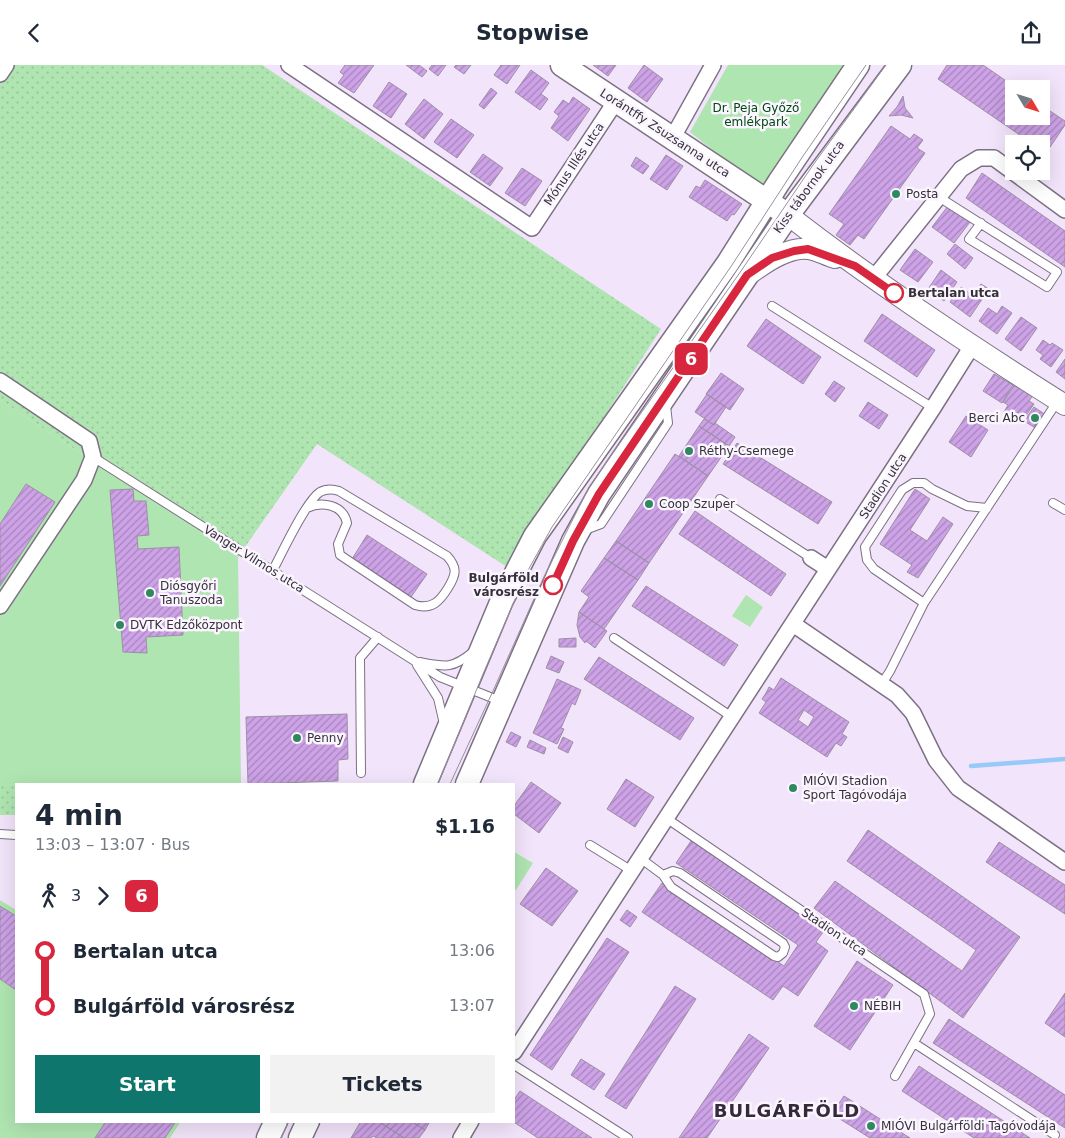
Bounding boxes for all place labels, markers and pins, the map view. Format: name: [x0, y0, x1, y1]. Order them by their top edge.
place label: Posta: [906, 187, 938, 201]
marker: Posta: [890, 188, 902, 200]
marker: Bertalan utca: [884, 283, 904, 303]
place label: Bertalan utca: [908, 286, 999, 300]
place label: Berci Abc: [969, 411, 1025, 425]
marker: Berci Abc: [1029, 412, 1041, 424]
place label: Réthy-Csemege: [699, 444, 794, 458]
marker: Réthy-Csemege: [683, 445, 695, 457]
place label: Coop Szuper: [659, 497, 735, 511]
marker: Coop Szuper: [643, 498, 655, 510]
place label: Bulgárföld városrész: [468, 571, 539, 599]
marker: Bulgárföld városrész: [543, 575, 563, 595]
place label: Diósgyőri Tanuszoda: [159, 579, 223, 607]
marker: Diósgyőri Tanuszoda: [144, 587, 156, 599]
place label: DVTK Edzőközpont: [130, 618, 243, 632]
marker: DVTK Edzőközpont: [114, 619, 126, 631]
place label: Penny: [307, 731, 344, 745]
marker: Penny: [291, 732, 303, 744]
place label: MIÓVI Stadion Sport Tagóvodája: [803, 773, 907, 802]
marker: MIÓVI Stadion Sport Tagóvodája: [787, 782, 799, 794]
place label: NÉBIH: [864, 998, 901, 1013]
marker: NÉBIH: [848, 1000, 860, 1012]
place label: MIÓVI Bulgárföldi Tagóvodája: [881, 1118, 1056, 1133]
marker: MIÓVI Bulgárföldi Tagóvodája: [865, 1120, 877, 1132]

